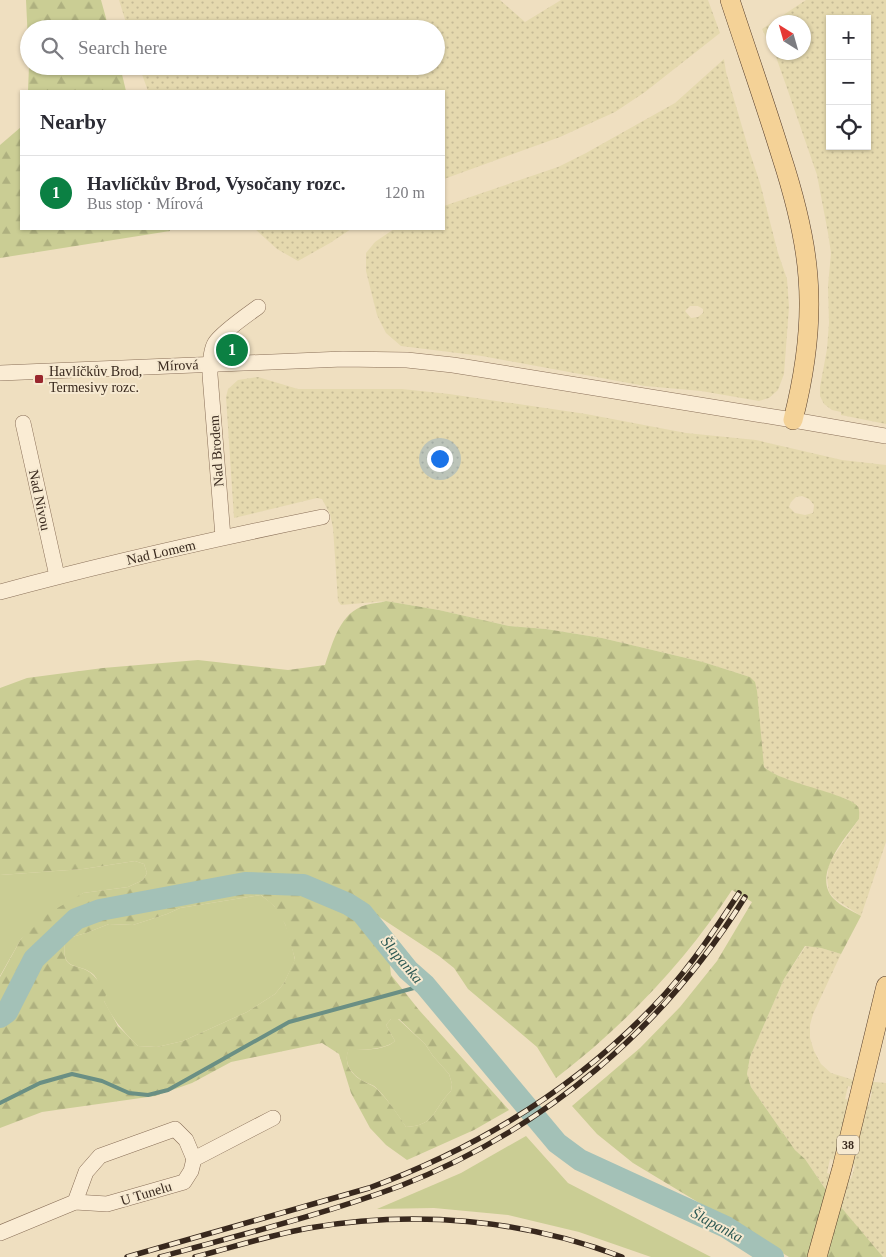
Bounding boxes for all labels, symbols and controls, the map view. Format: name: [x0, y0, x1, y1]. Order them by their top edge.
north arrow: [766, 15, 811, 60]
map controls: [826, 15, 871, 150]
button: +: [826, 15, 871, 60]
search box: [20, 20, 445, 75]
icon: search: [38, 34, 66, 62]
text: Search here: [78, 37, 167, 58]
button: −: [826, 60, 871, 105]
button: locate: [826, 105, 871, 150]
text: Nearby: [40, 110, 107, 134]
text: Havlíčkův Brod, Vysočany rozc.: [87, 173, 345, 194]
text: 1: [52, 184, 60, 201]
text: 120 m: [385, 184, 425, 201]
text: Bus stop · Mírová: [87, 195, 203, 212]
pin: 1: [216, 331, 248, 369]
street label: Mírová: [157, 357, 200, 374]
place label: Havlíčkův Brod, Termesivy rozc.: [49, 364, 142, 395]
marker: Havlíčkův Brod, Termesivy rozc.: [33, 373, 45, 385]
street label: Nad Brodem: [207, 414, 226, 487]
your location: [427, 446, 453, 472]
street label: Nad Nivou: [26, 468, 53, 532]
street label: Nad Lomem: [125, 537, 197, 568]
water label: Šlapanka: [378, 933, 426, 987]
road number: 38: [837, 1136, 859, 1154]
street label: U Tunelu: [119, 1179, 173, 1208]
water label: Šlapanka: [689, 1205, 745, 1245]

